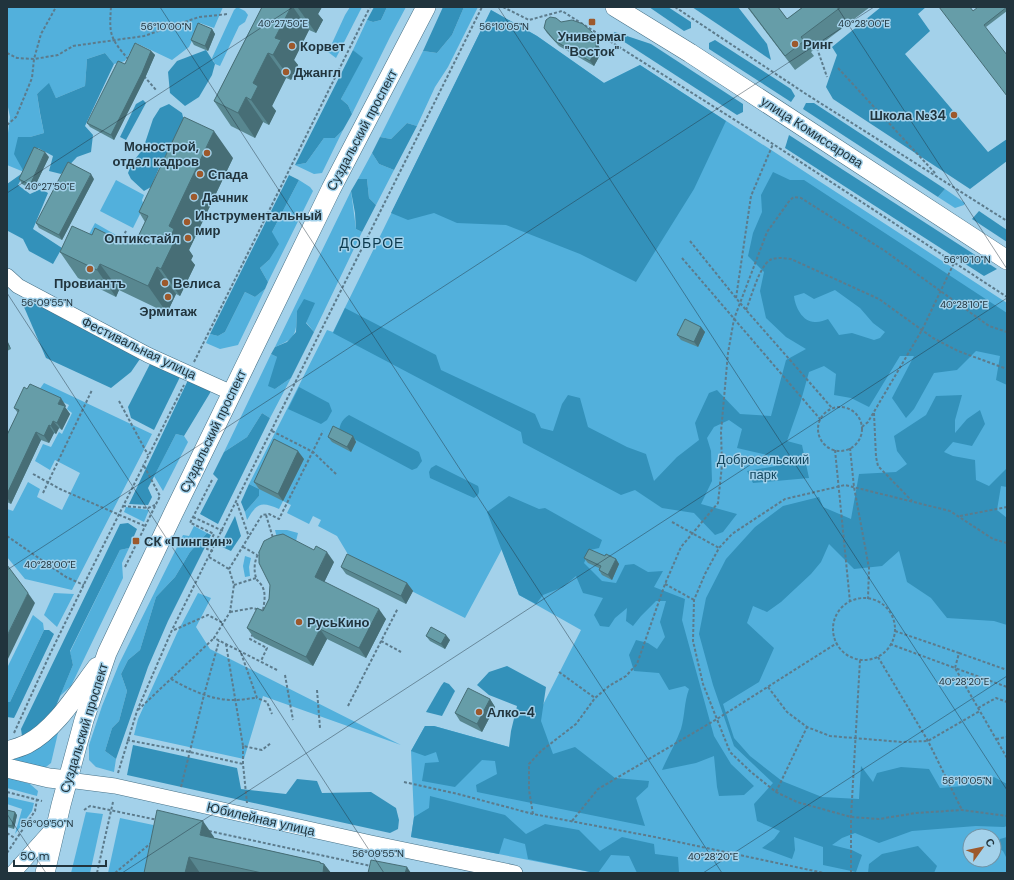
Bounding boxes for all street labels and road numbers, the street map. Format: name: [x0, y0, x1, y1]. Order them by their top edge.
street label: Суздальский проспект: [323, 66, 401, 194]
street label: улица Комиссарова: [758, 92, 867, 172]
street label: Фестивальная улица: [79, 313, 200, 384]
street label: Суздальский проспект: [176, 367, 250, 495]
street label: Суздальский проспект: [56, 661, 112, 795]
street label: Юбилейная улица: [205, 798, 318, 840]

